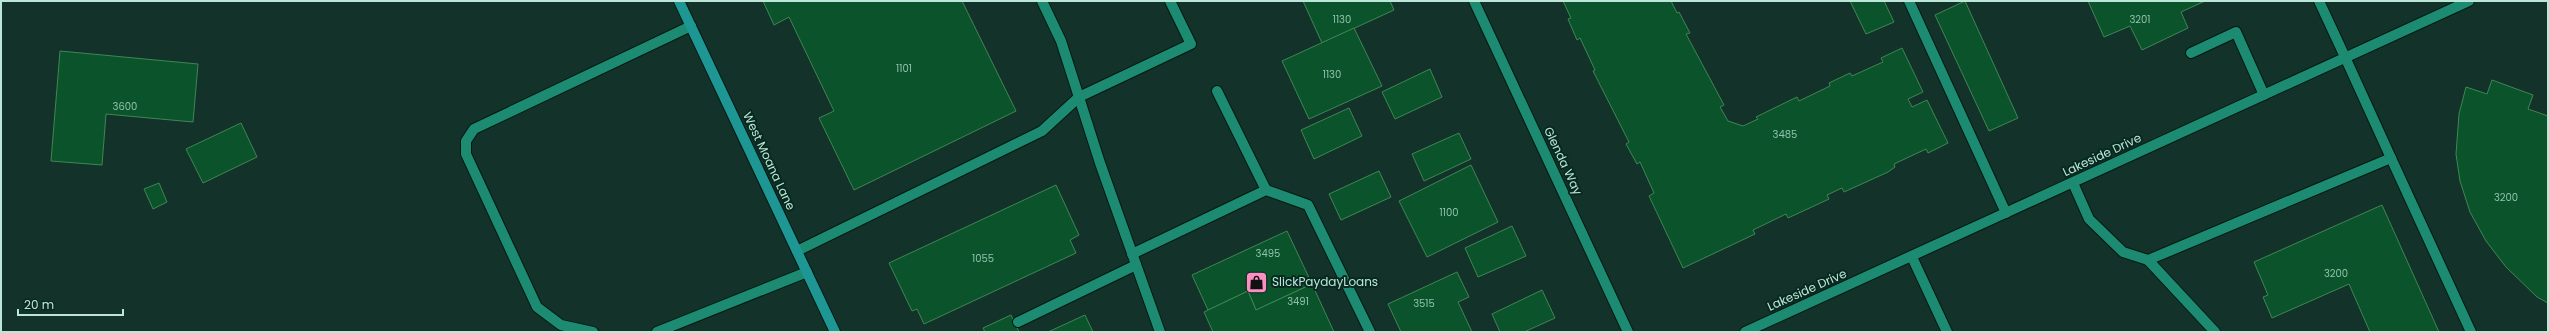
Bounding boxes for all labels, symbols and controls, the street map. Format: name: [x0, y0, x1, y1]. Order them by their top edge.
house number: 1130: [1333, 12, 1351, 27]
house number: 3201: [2129, 12, 2151, 27]
house number: 1101: [896, 61, 912, 76]
house number: 1130: [1323, 67, 1341, 82]
house number: 3600: [113, 99, 137, 114]
street label: West Moana Lane: [739, 109, 800, 213]
street label: Glenda Way: [1540, 124, 1587, 198]
house number: 3485: [1773, 127, 1797, 142]
street label: Lakeside Drive: [2060, 129, 2144, 180]
house number: 3200: [2494, 190, 2518, 205]
house number: 1100: [1440, 205, 1458, 220]
house number: 3495: [1256, 246, 1280, 261]
house number: 1055: [972, 251, 994, 266]
street label: Lakeside Drive: [1765, 264, 1849, 315]
house number: 3200: [2324, 266, 2348, 281]
shop icon: SlickPaydayLoans: [1243, 269, 1269, 295]
place label: SlickPaydayLoans: [1272, 273, 1378, 290]
scale bar: [18, 291, 123, 317]
house number: 3491: [1287, 294, 1309, 309]
text: 20 m: [24, 296, 54, 313]
house number: 3515: [1413, 296, 1435, 311]

